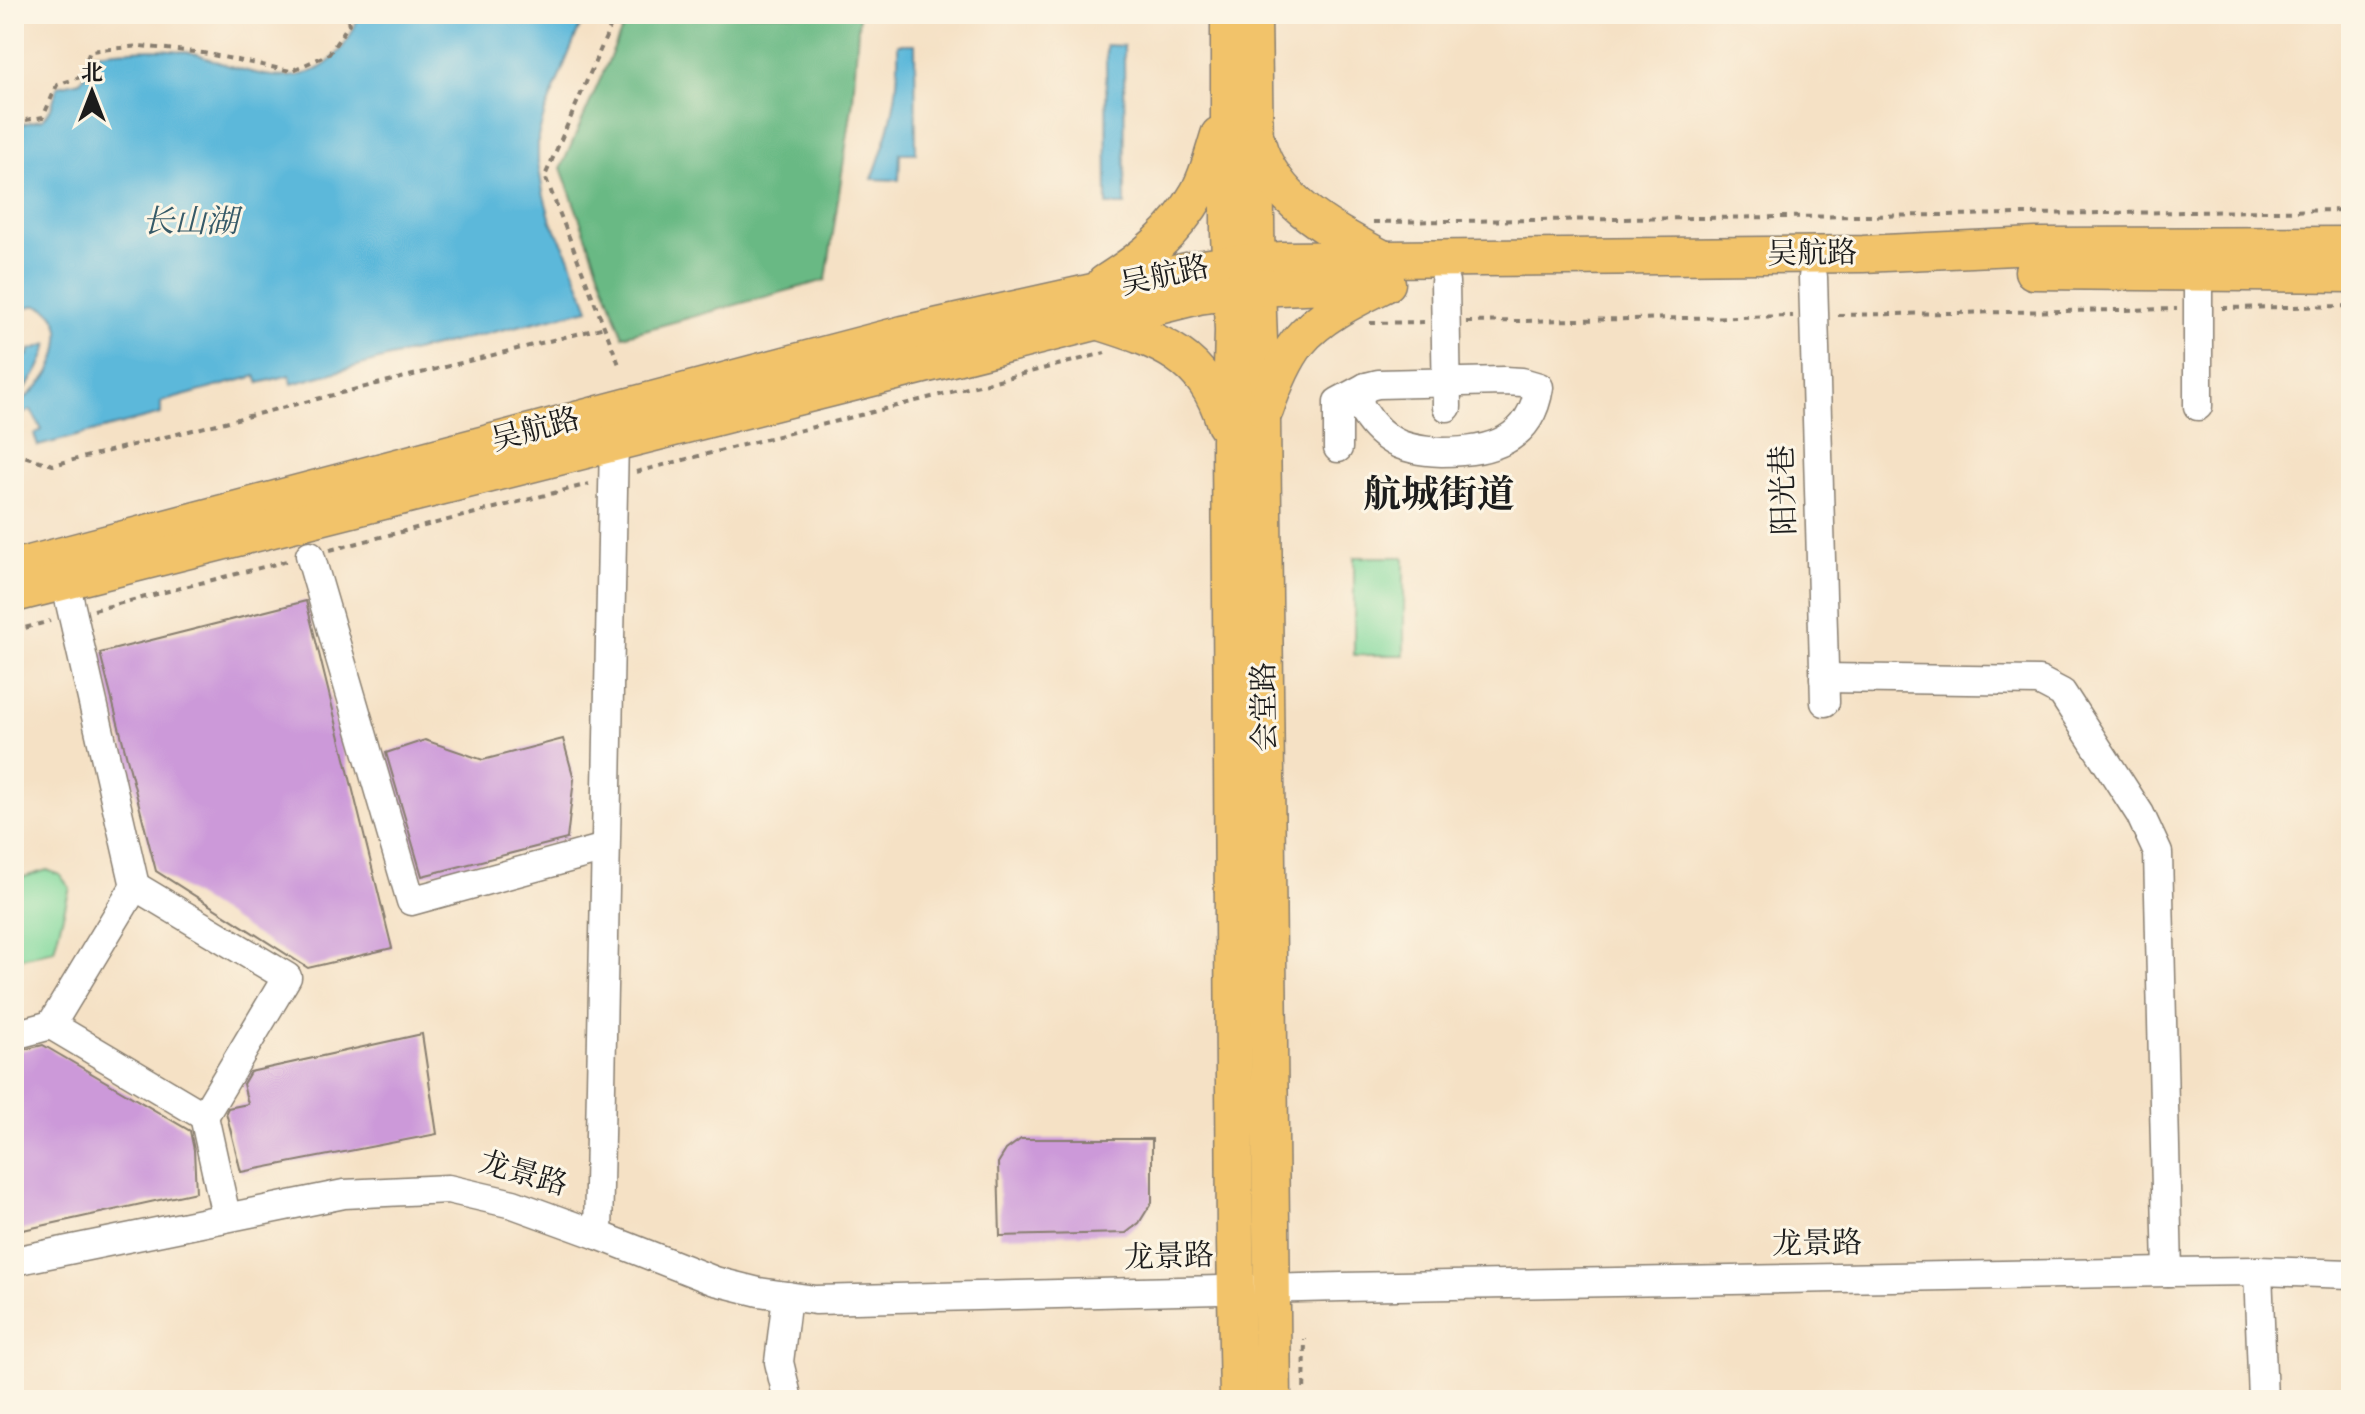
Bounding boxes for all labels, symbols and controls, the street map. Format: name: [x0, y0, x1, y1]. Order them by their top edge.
north arrow: [52, 52, 132, 132]
text: 北: [81, 62, 103, 85]
water label: 长山湖: [142, 205, 243, 240]
street label: 吴航路: [1767, 236, 1857, 271]
street label: 吴航路: [1117, 250, 1212, 301]
street label: 吴航路: [488, 402, 583, 457]
street label: 阳光巷: [1765, 445, 1802, 536]
district label: 航城街道: [1363, 474, 1515, 516]
street label: 会堂路: [1247, 662, 1282, 752]
street label: 龙景路: [476, 1145, 571, 1202]
street label: 龙景路: [1772, 1226, 1862, 1261]
street label: 龙景路: [1123, 1238, 1214, 1275]

